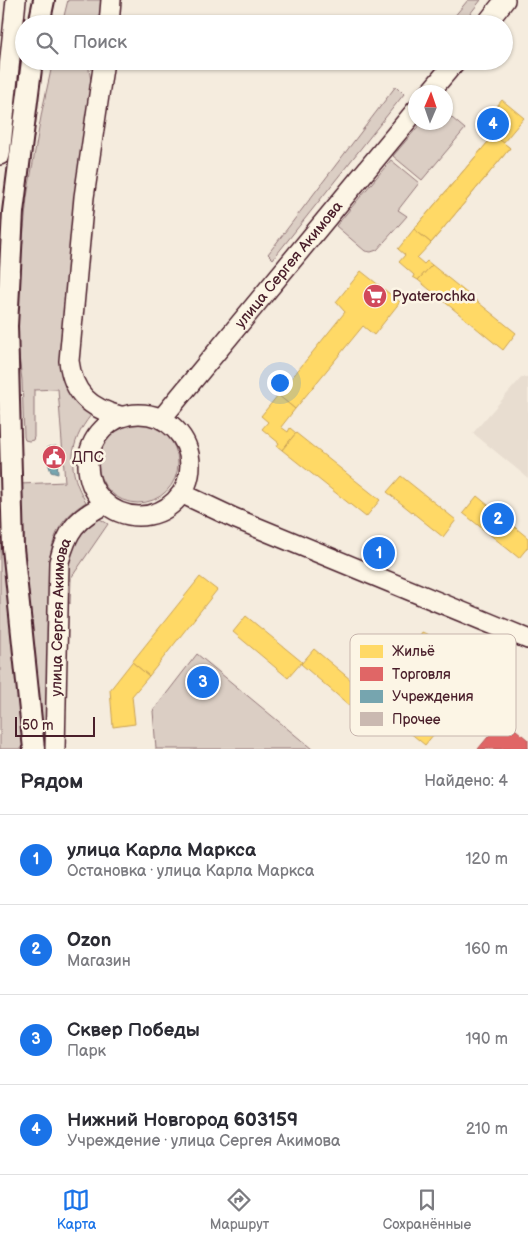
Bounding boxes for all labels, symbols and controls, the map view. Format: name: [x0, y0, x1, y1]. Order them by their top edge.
search box: [15, 15, 513, 70]
icon: search: [33, 29, 61, 57]
text: Поиск: [73, 31, 127, 54]
north arrow: [408, 85, 453, 130]
pin: 4: [477, 105, 509, 143]
street label: улица Сергея Акимова: [231, 197, 347, 332]
supermarket icon: Pyaterochka: [362, 283, 388, 309]
place label: Pyaterochka: [392, 287, 475, 306]
your location: [267, 370, 293, 396]
public building icon: ДПС: [41, 444, 67, 470]
place label: ДПС: [72, 448, 104, 467]
pin: 2: [482, 500, 514, 538]
pin: 1: [363, 534, 395, 572]
street label: улица Сергея Акимова: [47, 535, 76, 697]
legend: [350, 634, 516, 736]
text: Жильё: [392, 643, 435, 660]
pin: 3: [187, 663, 219, 701]
text: Торговля: [392, 666, 451, 683]
text: Учреждения: [392, 688, 474, 705]
text: Прочее: [392, 711, 441, 728]
scale bar: [15, 714, 95, 737]
text: 50 m: [22, 717, 54, 734]
text: Рядом: [20, 769, 83, 794]
text: Найдено: 4: [424, 772, 508, 791]
text: улица Карла Маркса: [67, 839, 256, 862]
text: 1: [33, 850, 39, 869]
text: 120 m: [465, 850, 508, 869]
text: Остановка · улица Карла Маркса: [67, 862, 314, 881]
text: Ozon: [67, 929, 111, 952]
text: 2: [31, 940, 41, 959]
text: 160 m: [465, 940, 508, 959]
text: Магазин: [67, 952, 131, 971]
text: Сквер Победы: [67, 1019, 200, 1042]
text: 3: [31, 1030, 41, 1049]
text: 190 m: [466, 1030, 508, 1049]
text: Парк: [67, 1042, 106, 1061]
text: Нижний Новгород 603159: [67, 1109, 298, 1132]
text: 4: [31, 1120, 41, 1139]
text: 210 m: [466, 1120, 508, 1139]
text: Учреждение · улица Сергея Акимова: [67, 1132, 340, 1151]
tab: Карта: [57, 1186, 96, 1233]
tab: Маршрут: [210, 1186, 269, 1233]
tab: Сохранённые: [383, 1186, 471, 1233]

